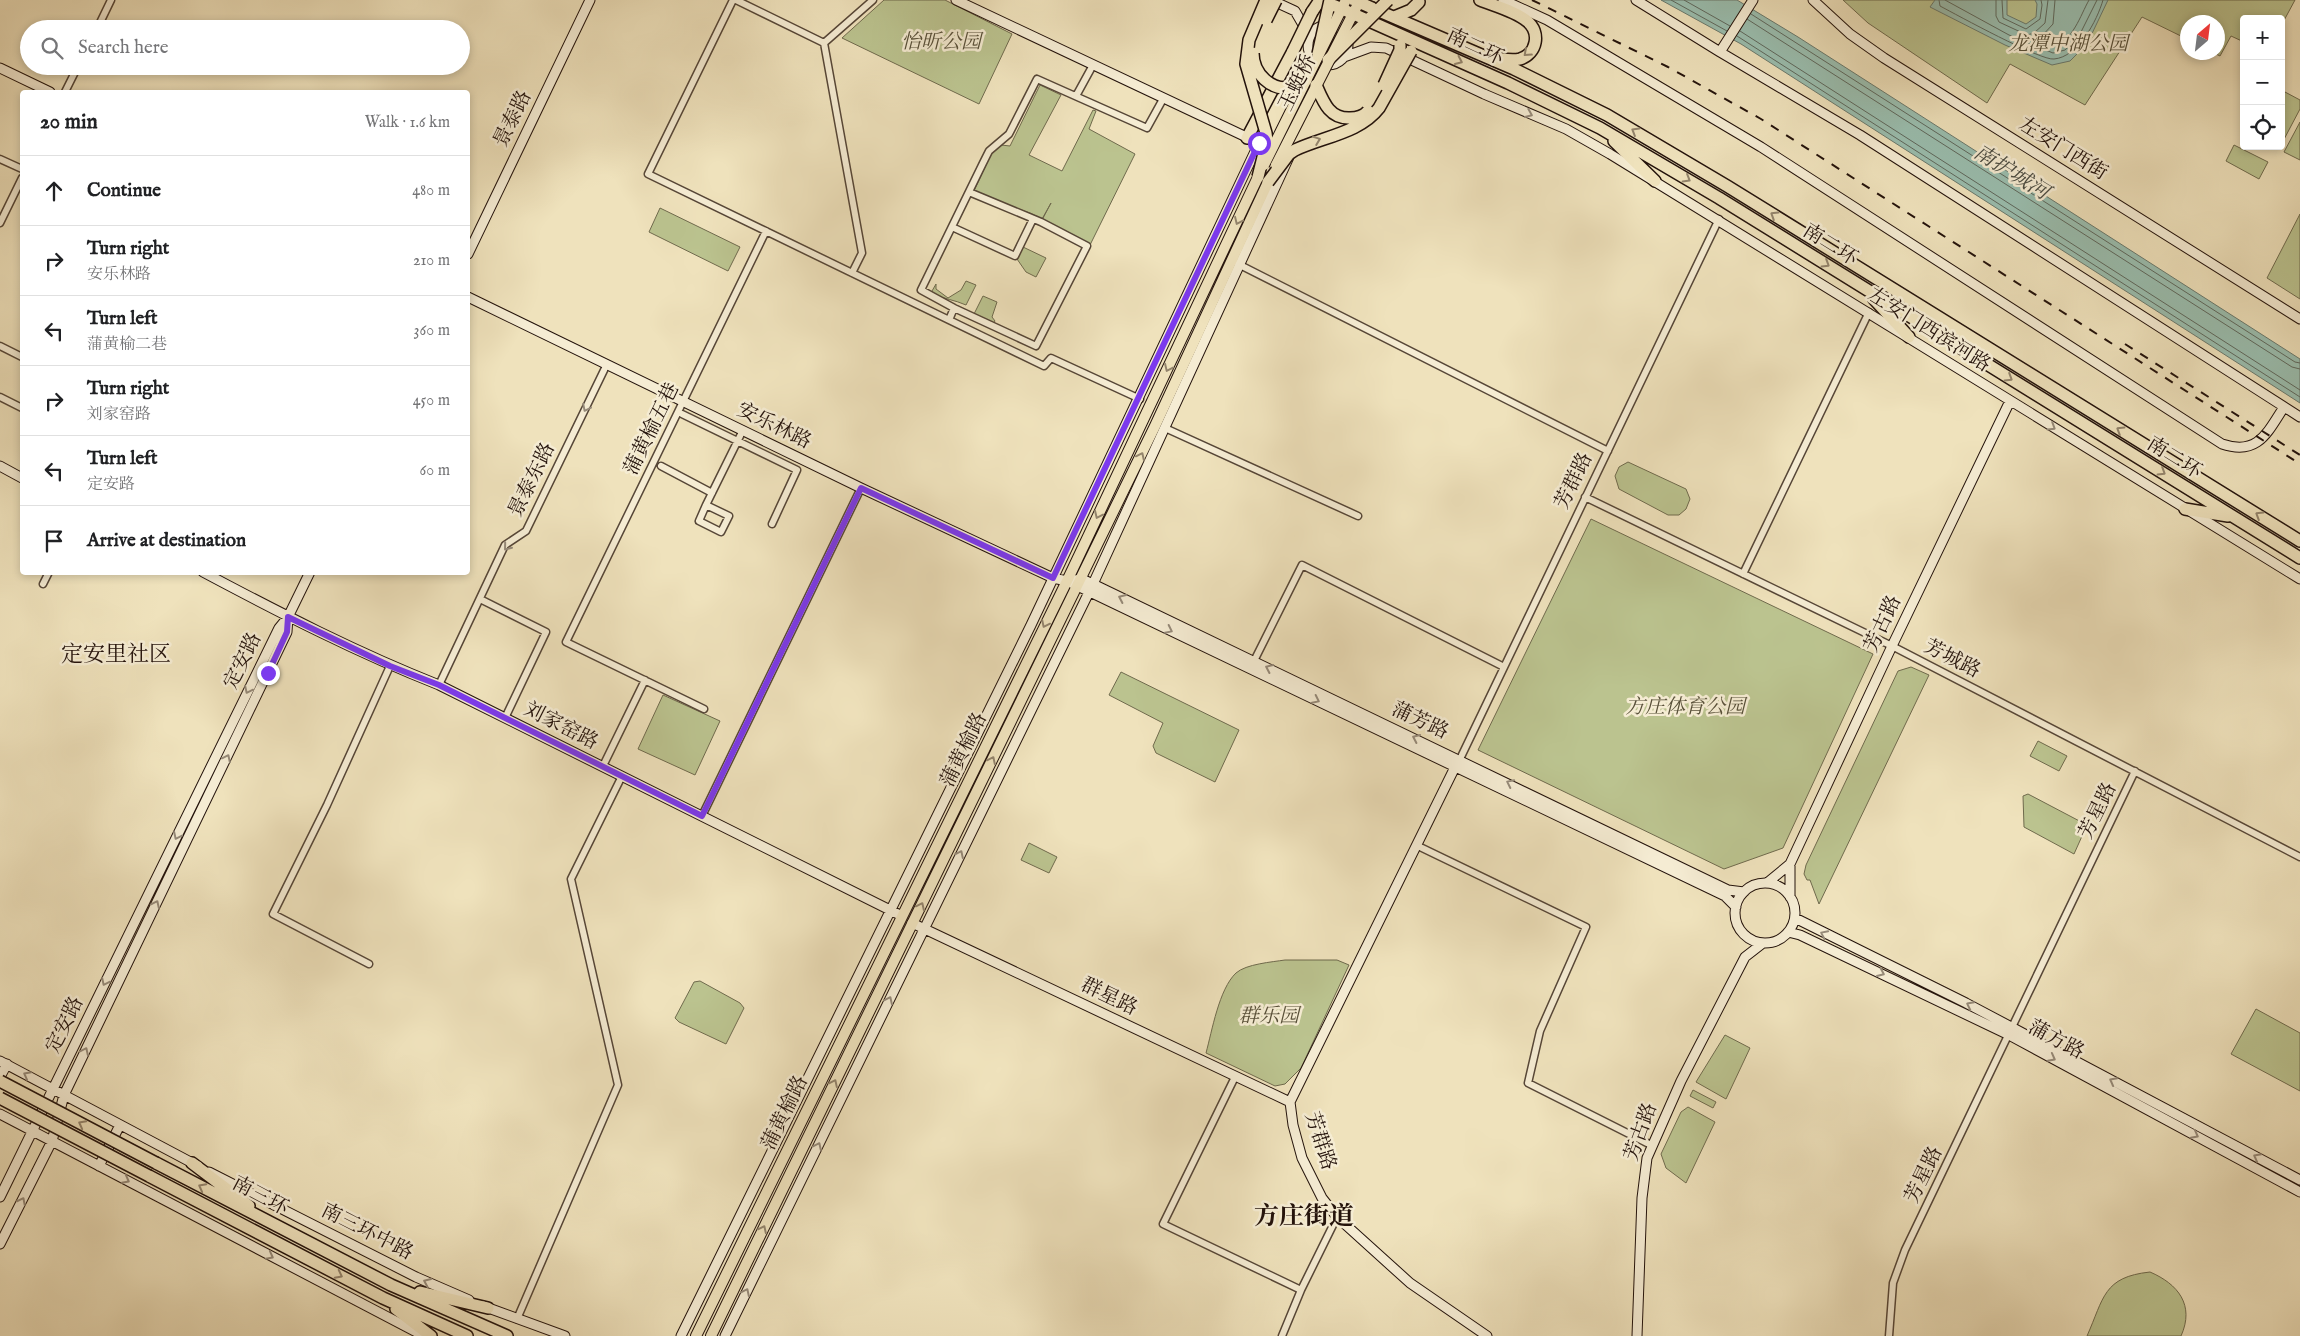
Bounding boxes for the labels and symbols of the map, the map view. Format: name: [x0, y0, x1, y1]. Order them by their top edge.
north arrow: [2180, 15, 2225, 60]
street label: 南二环: [1443, 23, 1507, 71]
park label: 怡昕公园: [901, 30, 984, 55]
park label: 龙潭中湖公园: [2008, 32, 2131, 57]
one-way arrow: [1524, 47, 1533, 56]
street label: 玉蜓桥: [1274, 51, 1322, 115]
one-way arrow: [1454, 54, 1463, 65]
street label: 景泰路: [489, 87, 537, 151]
one-way arrow: [1524, 107, 1533, 118]
street label: 左安门西街: [2014, 112, 2112, 186]
one-way arrow: [1631, 128, 1640, 138]
route start: [1248, 132, 1271, 155]
one-way arrow: [1312, 136, 1321, 146]
water label: 南护城河: [1968, 139, 2057, 209]
one-way arrow: [1682, 173, 1691, 183]
one-way arrow: [1770, 212, 1780, 221]
one-way arrow: [1233, 216, 1244, 225]
street label: 南二环: [1798, 219, 1862, 271]
one-way arrow: [1820, 258, 1829, 268]
street label: 左安门西滨河路: [1863, 282, 1995, 378]
one-way arrow: [1164, 363, 1174, 372]
one-way arrow: [2003, 371, 2012, 381]
street label: 蒲黄榆五巷: [619, 379, 685, 479]
street label: 安乐林路: [733, 397, 815, 455]
one-way arrow: [582, 403, 592, 412]
one-way arrow: [2046, 420, 2055, 430]
one-way arrow: [2117, 426, 2126, 436]
street label: 南二环: [2142, 432, 2206, 484]
street label: 景泰东路: [503, 439, 561, 521]
street label: 芳群路: [1550, 449, 1598, 513]
one-way arrow: [1135, 452, 1145, 461]
one-way arrow: [2156, 466, 2165, 476]
one-way arrow: [1094, 510, 1104, 519]
one-way arrow: [2255, 512, 2264, 522]
one-way arrow: [503, 542, 512, 551]
street label: 芳古路: [1859, 592, 1907, 656]
one-way arrow: [1118, 594, 1127, 604]
one-way arrow: [1042, 619, 1052, 628]
one-way arrow: [1164, 624, 1173, 634]
street label: 定安路: [219, 629, 267, 693]
street label: 芳城路: [1920, 634, 1984, 684]
district label: 定安里社区: [61, 641, 171, 669]
route end: [257, 662, 280, 685]
one-way arrow: [1265, 664, 1274, 674]
one-way arrow: [244, 685, 254, 694]
one-way arrow: [1311, 694, 1320, 704]
park label: 方庄体育公园: [1625, 695, 1748, 720]
street label: 刘家窑路: [520, 697, 602, 755]
street label: 蒲芳路: [1388, 697, 1452, 745]
street label: 蒲黄榆路: [935, 709, 993, 791]
one-way arrow: [1412, 734, 1421, 744]
one-way arrow: [220, 754, 231, 763]
one-way arrow: [986, 756, 997, 765]
one-way arrow: [1506, 779, 1515, 789]
street label: 芳星路: [2074, 779, 2122, 843]
one-way arrow: [173, 831, 183, 840]
one-way arrow: [954, 850, 965, 859]
one-way arrow: [150, 900, 160, 909]
one-way arrow: [915, 902, 925, 911]
one-way arrow: [1820, 930, 1829, 940]
one-way arrow: [1876, 967, 1885, 977]
street label: 群星路: [1077, 973, 1141, 1021]
one-way arrow: [101, 977, 112, 986]
street label: 定安路: [41, 993, 89, 1057]
one-way arrow: [883, 996, 893, 1005]
one-way arrow: [1966, 1001, 1975, 1011]
park label: 群乐园: [1239, 1004, 1302, 1029]
street label: 蒲方路: [2024, 1015, 2088, 1065]
one-way arrow: [79, 1047, 89, 1056]
one-way arrow: [2047, 1052, 2056, 1062]
one-way arrow: [23, 1071, 32, 1081]
street label: 蒲黄榆路: [756, 1072, 814, 1154]
one-way arrow: [2110, 1077, 2119, 1087]
one-way arrow: [828, 1079, 838, 1088]
street label: 芳古路: [1619, 1100, 1663, 1164]
street label: 芳群路: [1299, 1109, 1341, 1173]
one-way arrow: [78, 1120, 87, 1130]
one-way arrow: [2190, 1129, 2199, 1139]
one-way arrow: [812, 1142, 822, 1151]
street label: 芳星路: [1900, 1143, 1948, 1207]
one-way arrow: [2253, 1153, 2262, 1163]
street label: 南三环: [228, 1171, 292, 1221]
one-way arrow: [121, 1174, 130, 1184]
one-way arrow: [199, 1183, 208, 1193]
one-way arrow: [16, 1197, 26, 1206]
street label: 南三环中路: [317, 1198, 417, 1266]
district label: 方庄街道: [1254, 1201, 1354, 1233]
one-way arrow: [756, 1225, 767, 1234]
one-way arrow: [265, 1250, 274, 1260]
one-way arrow: [333, 1269, 342, 1279]
one-way arrow: [423, 1277, 432, 1288]
one-way arrow: [740, 1288, 751, 1297]

